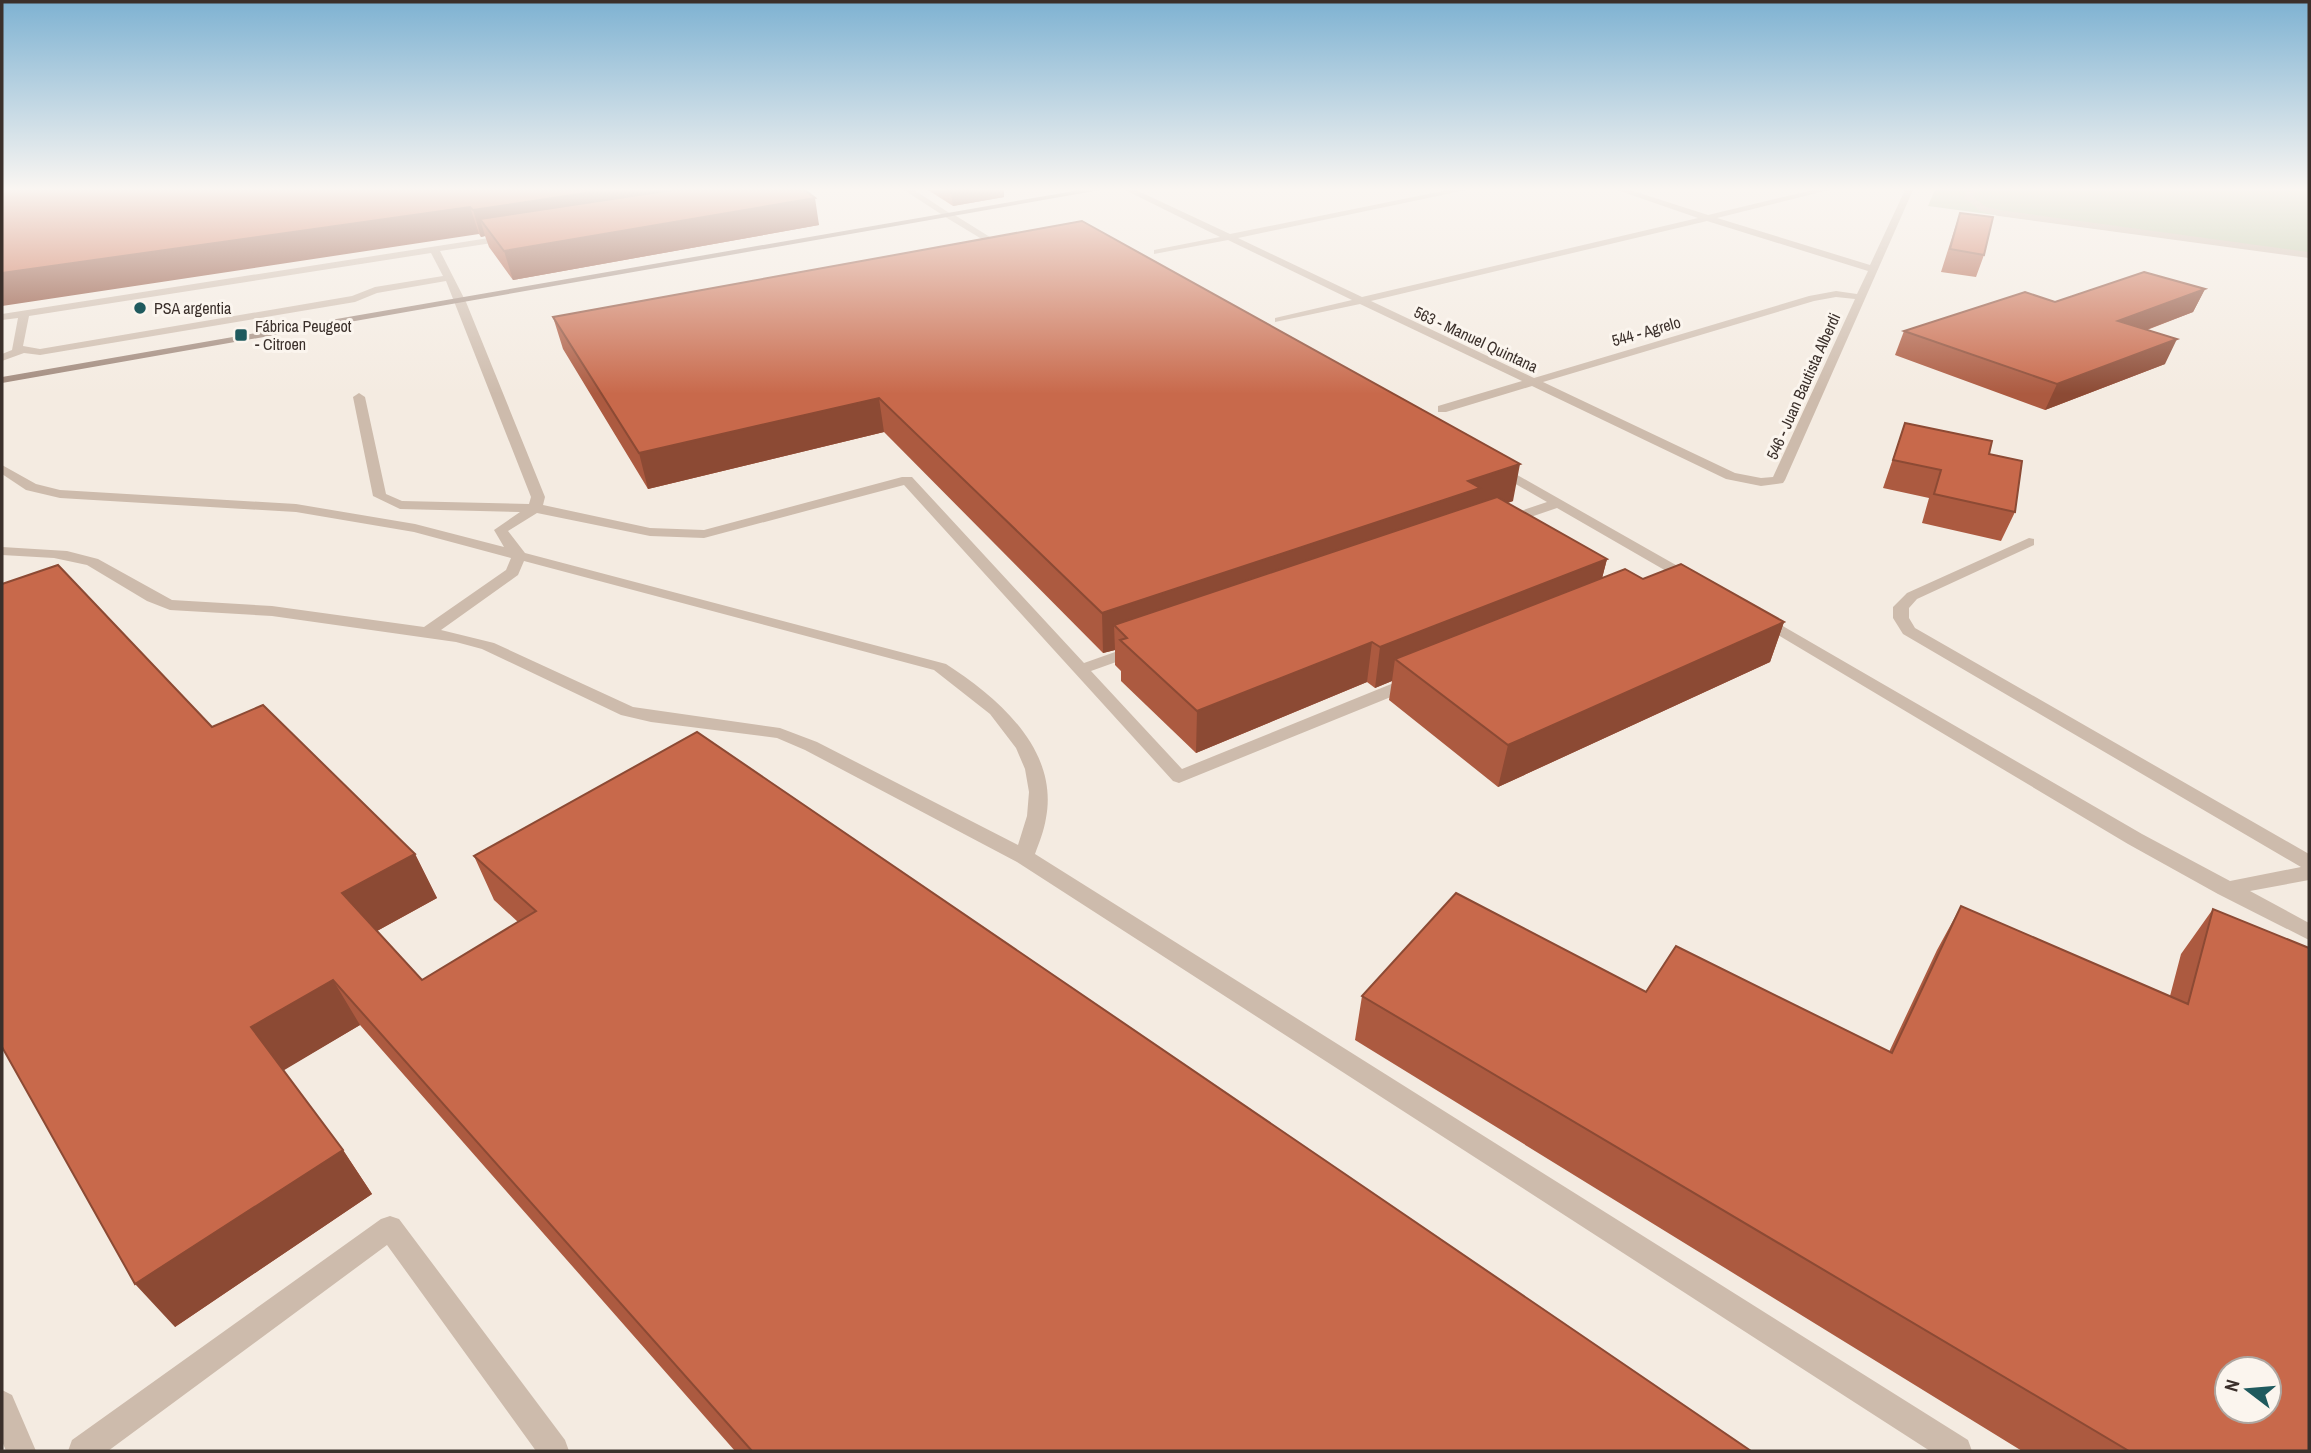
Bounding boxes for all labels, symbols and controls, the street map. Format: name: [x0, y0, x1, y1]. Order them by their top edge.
place label: PSA argentia: [154, 297, 232, 319]
marker: PSA argentia: [132, 300, 148, 316]
street label: 563 - Manuel Quintana: [1411, 301, 1542, 378]
street label: 546 - Juan Bautista Alberdi: [1761, 309, 1845, 463]
street label: 544 - Agrelo: [1609, 311, 1683, 351]
place label: Fábrica Peugeot - Citroen: [255, 315, 352, 355]
marker: Fábrica Peugeot - Citroen: [233, 327, 249, 343]
north arrow: [2213, 1355, 2283, 1425]
text: N: [2218, 1376, 2246, 1394]

